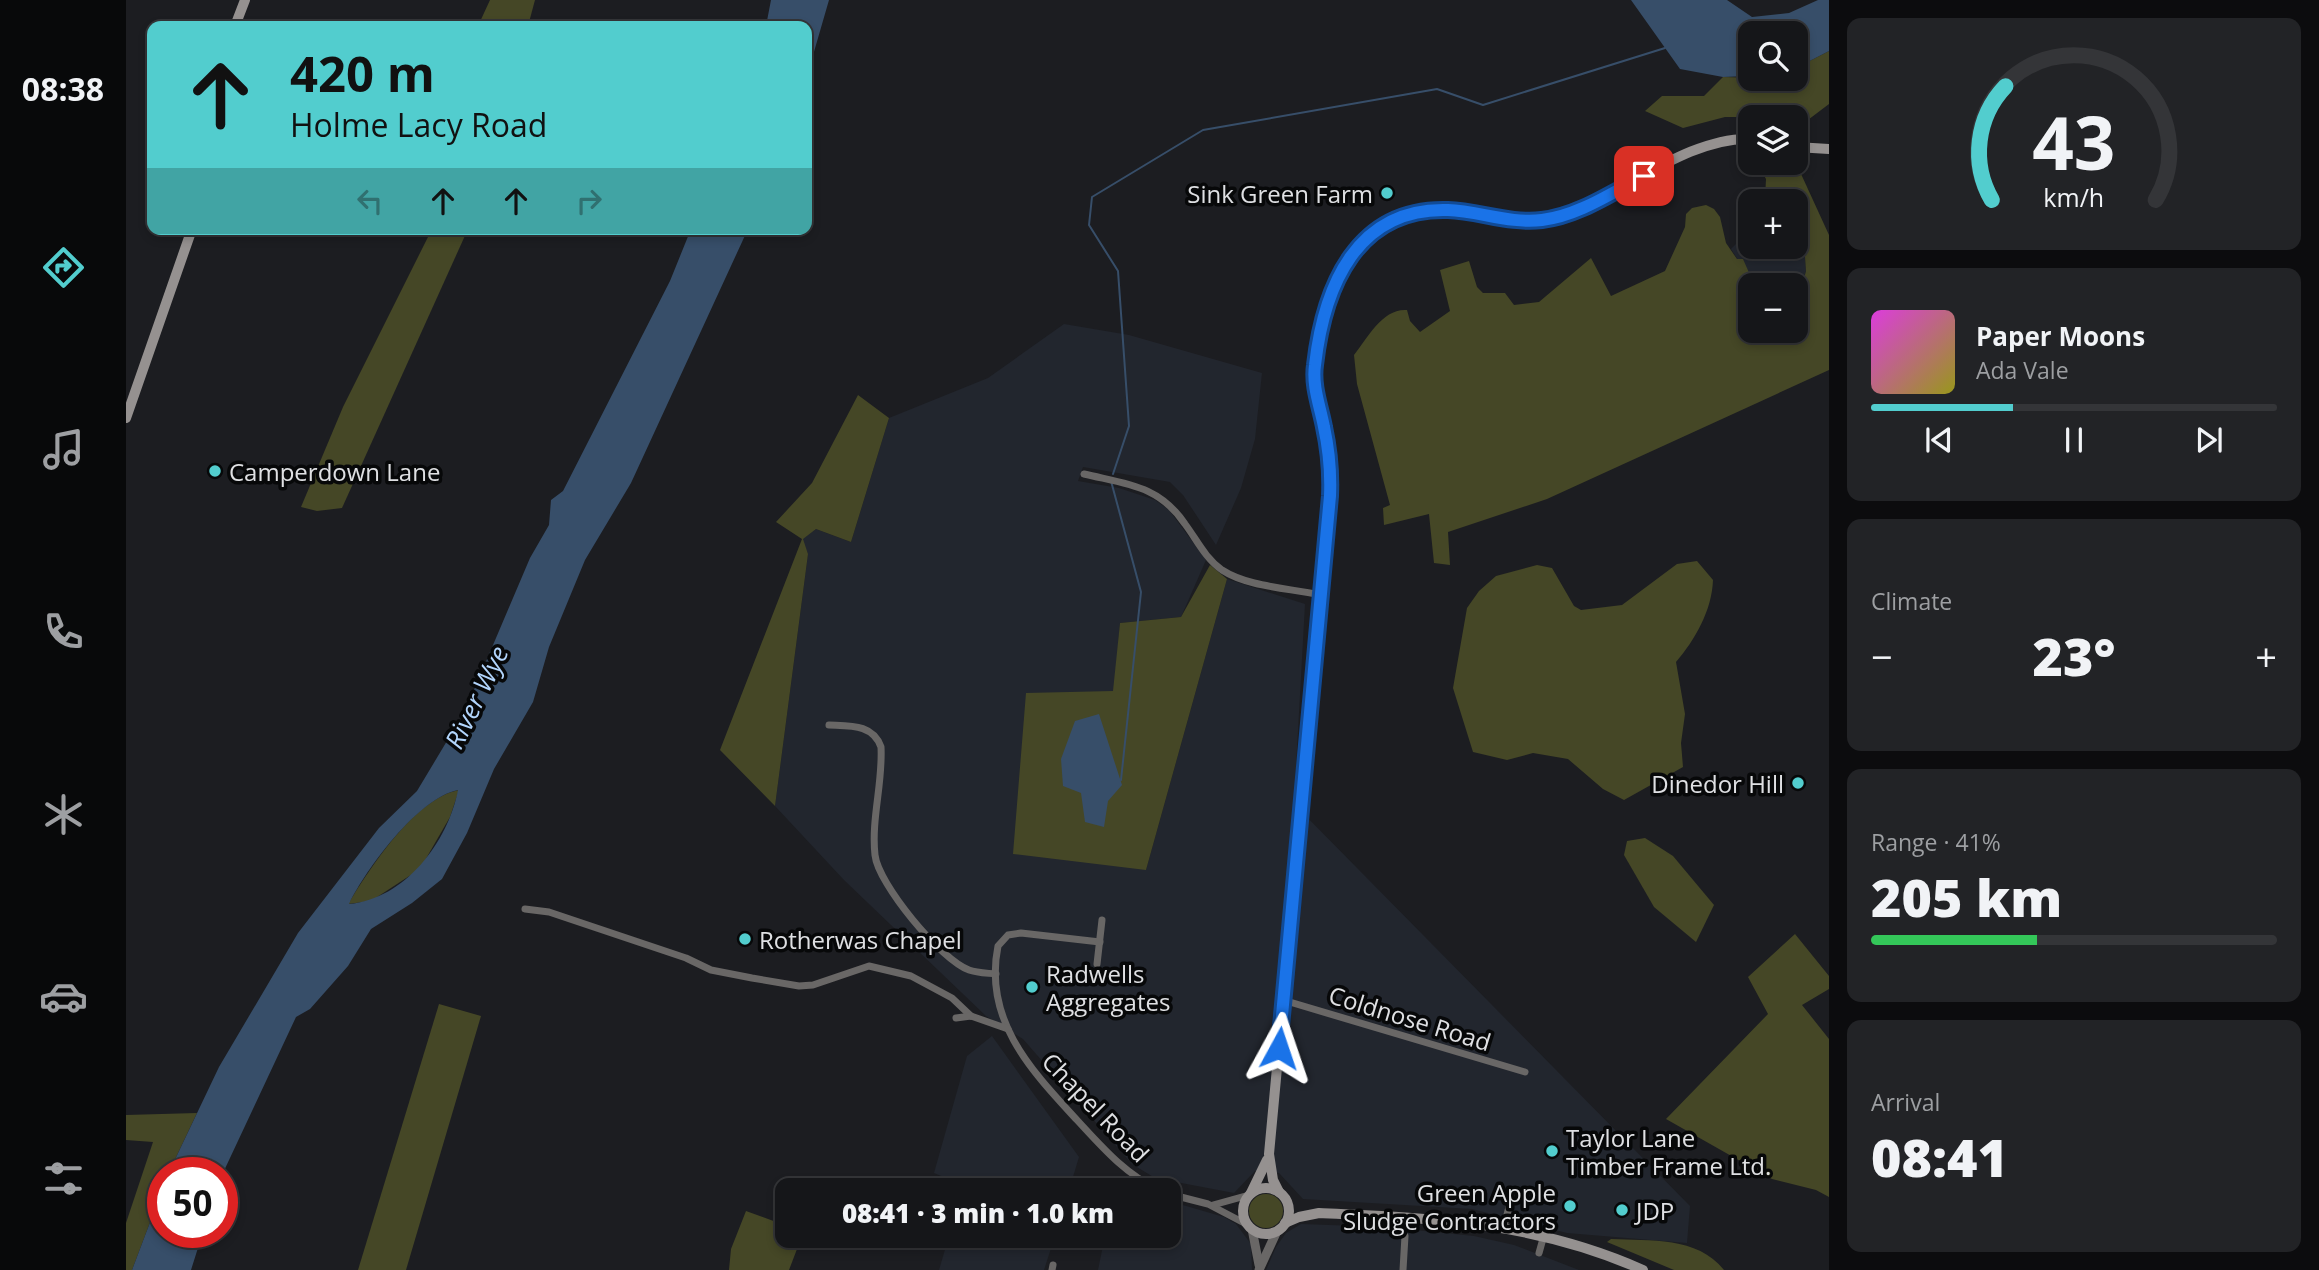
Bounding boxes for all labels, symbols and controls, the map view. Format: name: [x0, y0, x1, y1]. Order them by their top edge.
map controls: [1738, 21, 1808, 343]
button: search: [1738, 21, 1808, 91]
text: 420 m: [290, 40, 435, 106]
icon: ahead: [175, 49, 266, 140]
text: 08:38: [22, 67, 104, 110]
text: 43: [2032, 93, 2116, 192]
text: Holme Lacy Road: [290, 103, 547, 146]
button: layers: [1738, 105, 1808, 175]
pin: [1614, 146, 1674, 206]
icon: arrive: [1625, 157, 1663, 195]
place label: Sink Green Farm: [1187, 177, 1373, 210]
text: km/h: [2044, 180, 2104, 214]
icon: left: [351, 182, 389, 220]
icon: ahead: [424, 182, 462, 220]
icon: ahead: [497, 182, 535, 220]
icon: right: [570, 182, 608, 220]
marker: Sink Green Farm: [1379, 185, 1395, 201]
button: +: [1738, 189, 1808, 259]
icon: directions: [39, 243, 88, 292]
button: −: [1738, 273, 1808, 343]
text: Paper Moons: [1976, 318, 2145, 354]
text: Ada Vale: [1976, 354, 2069, 386]
icon: previous: [1920, 421, 1958, 459]
icon: pause: [2055, 421, 2093, 459]
icon: next: [2190, 421, 2228, 459]
icon: music: [39, 425, 88, 474]
place label: Camperdown Lane: [229, 455, 440, 488]
marker: Camperdown Lane: [207, 463, 223, 479]
text: Climate: [1871, 585, 1952, 617]
icon: phone: [39, 607, 88, 656]
text: 23°: [2033, 620, 2115, 691]
text: −: [1871, 630, 1893, 682]
text: +: [2255, 630, 2277, 682]
water label: River Wye: [436, 639, 516, 755]
place label: Dinedor Hill: [1651, 767, 1784, 800]
marker: Dinedor Hill: [1790, 775, 1806, 791]
icon: climate: [39, 790, 88, 839]
text: Range · 41%: [1871, 826, 2001, 858]
text: 205 km: [1871, 861, 2062, 932]
place label: Rotherwas Chapel: [759, 923, 962, 956]
marker: Rotherwas Chapel: [737, 931, 753, 947]
place label: Radwells Aggregates: [1046, 957, 1170, 1018]
icon: car: [39, 972, 88, 1021]
street label: Coldnose Road: [1325, 978, 1495, 1058]
marker: Radwells Aggregates: [1024, 979, 1040, 995]
position arrow: [1242, 1011, 1316, 1085]
street label: Chapel Road: [1035, 1045, 1157, 1169]
text: Arrival: [1871, 1086, 1940, 1118]
place label: Taylor Lane Timber Frame Ltd.: [1566, 1121, 1771, 1182]
text: 08:41: [1871, 1121, 2008, 1192]
marker: Taylor Lane Timber Frame Ltd.: [1544, 1143, 1560, 1159]
icon: filters: [39, 1154, 88, 1203]
speed limit sign: 50: [147, 1157, 238, 1248]
place label: Green Apple Sludge Contractors: [1343, 1176, 1556, 1237]
place label: JDP: [1634, 1194, 1674, 1227]
text: 08:41 · 3 min · 1.0 km: [842, 1195, 1114, 1231]
marker: Green Apple Sludge Contractors: [1562, 1198, 1578, 1214]
marker: JDP: [1614, 1202, 1630, 1218]

